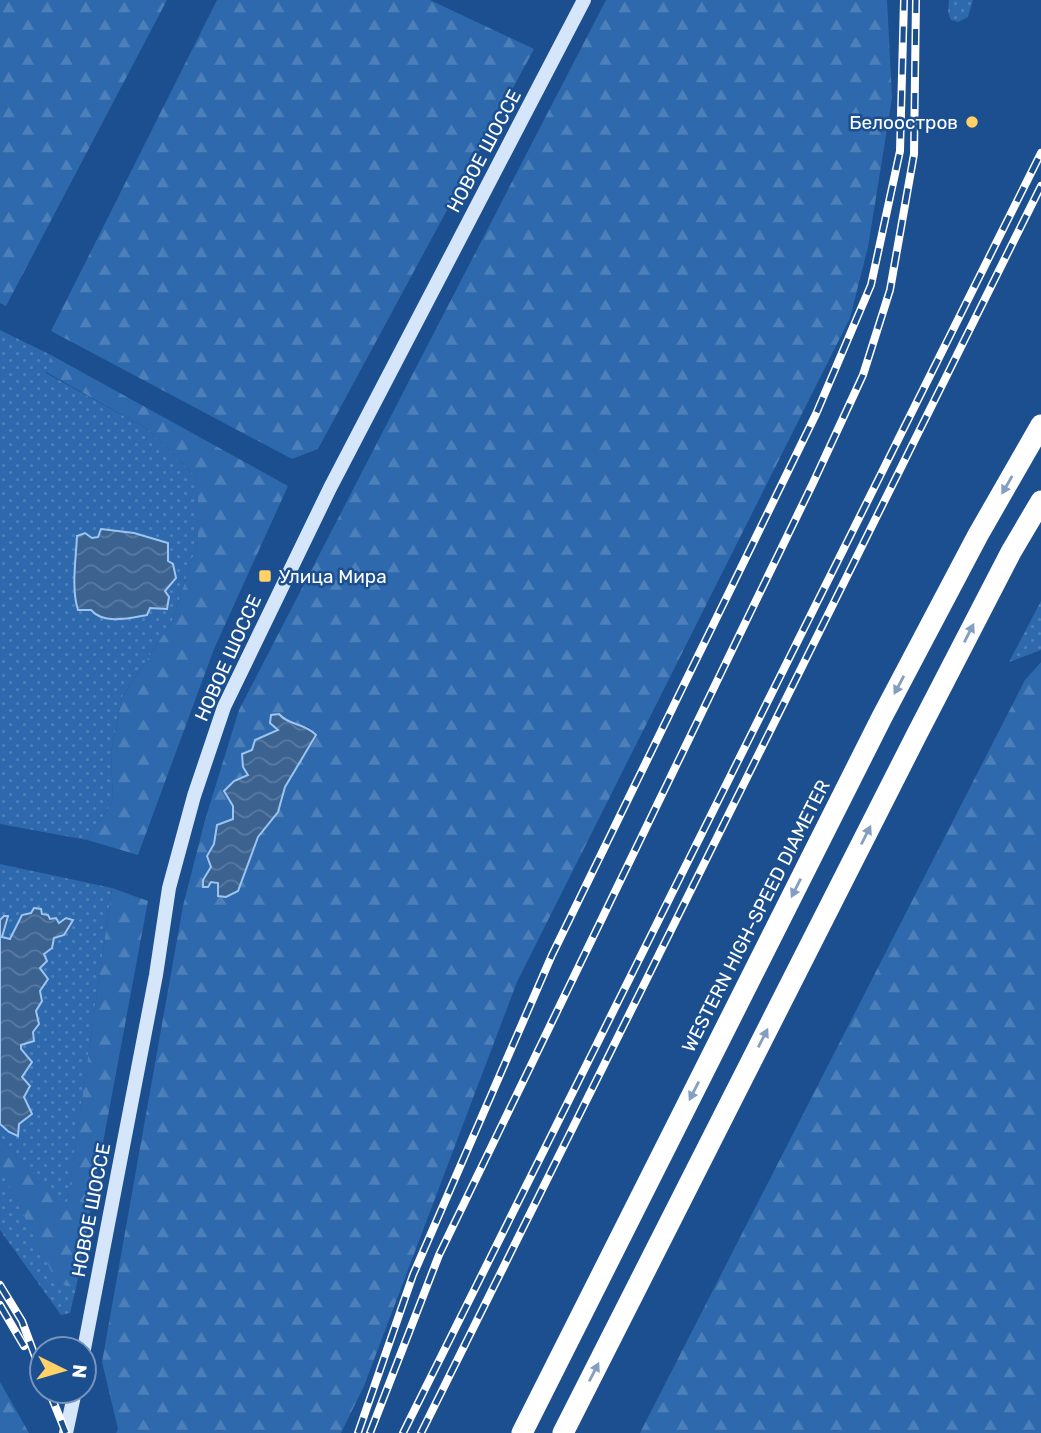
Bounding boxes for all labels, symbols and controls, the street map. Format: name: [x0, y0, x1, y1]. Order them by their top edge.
street label: НОВОЕ ШОССЕ: [442, 86, 526, 216]
place label: Белоостров: [849, 111, 958, 134]
marker: Белоостров: [964, 114, 980, 130]
one-way arrow: [1001, 475, 1013, 494]
place label: Улица Мира: [279, 565, 387, 588]
marker: Улица Мира: [257, 568, 273, 584]
street label: НОВОЕ ШОССЕ: [190, 591, 266, 725]
one-way arrow: [963, 622, 975, 642]
one-way arrow: [894, 675, 905, 695]
street label: WESTERN HIGH-SPEED DIAMETER: [677, 776, 835, 1056]
one-way arrow: [860, 825, 871, 845]
one-way arrow: [791, 878, 802, 898]
one-way arrow: [757, 1028, 768, 1048]
one-way arrow: [689, 1081, 700, 1101]
street label: НОВОЕ ШОССЕ: [67, 1141, 115, 1279]
north arrow: [28, 1335, 98, 1405]
one-way arrow: [588, 1362, 599, 1382]
text: N: [67, 1364, 91, 1379]

